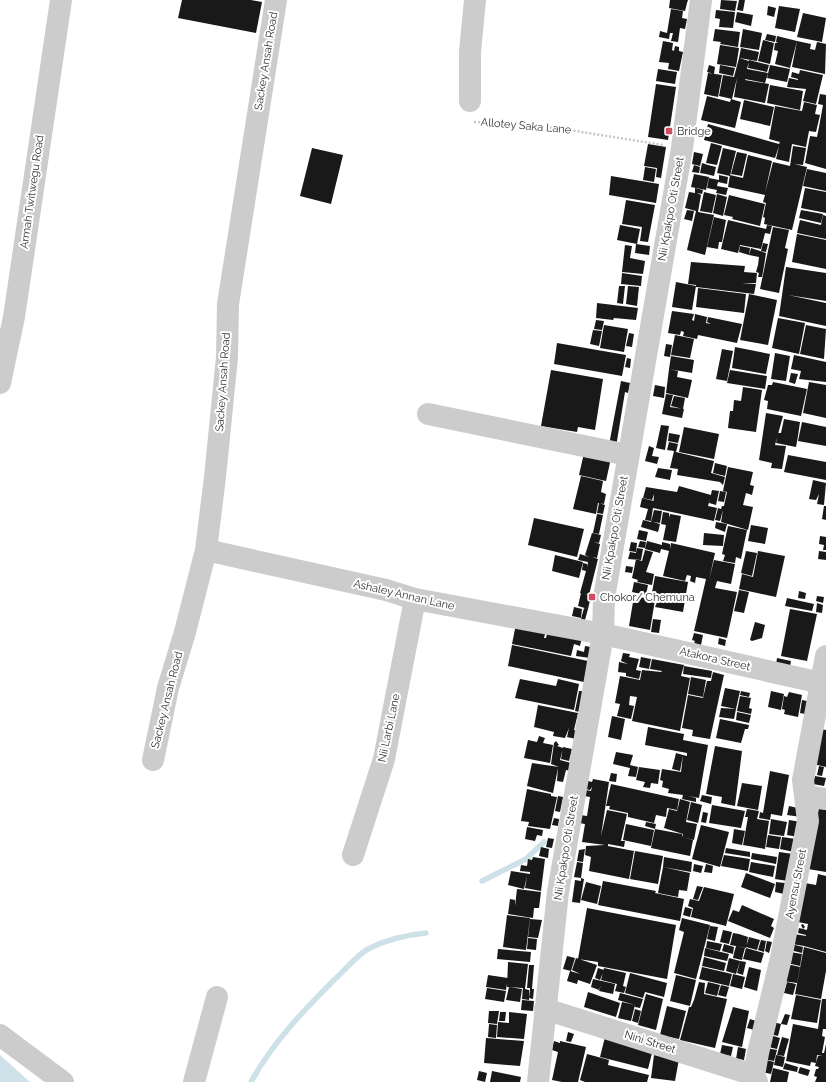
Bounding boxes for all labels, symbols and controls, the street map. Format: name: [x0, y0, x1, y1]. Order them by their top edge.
street label: Sackey Ansah Road: [252, 11, 280, 111]
street label: Allotey Saka Lane: [480, 116, 572, 136]
place label: Bridge: [677, 125, 711, 138]
marker: Bridge: [664, 126, 674, 136]
street label: Armah Twitwegu Road: [18, 134, 46, 250]
street label: Nii Kpakpo Oti Street: [655, 156, 687, 262]
street label: Sackey Ansah Road: [213, 332, 233, 432]
street label: Nii Kpakpo Oti Street: [599, 475, 631, 581]
street label: Ashaley Annan Lane: [352, 577, 456, 613]
place label: Chokor/ Chemuna: [600, 591, 695, 604]
marker: Chokor/ Chemuna: [587, 592, 597, 602]
street label: Atakora Street: [678, 645, 752, 674]
street label: Sackey Ansah Road: [149, 650, 185, 750]
street label: Nii Larbi Lane: [375, 692, 403, 763]
street label: Nii Kpakpo Oti Street: [551, 795, 581, 901]
street label: Ayensu Street: [783, 848, 809, 920]
street label: Nini Street: [623, 1028, 678, 1056]

